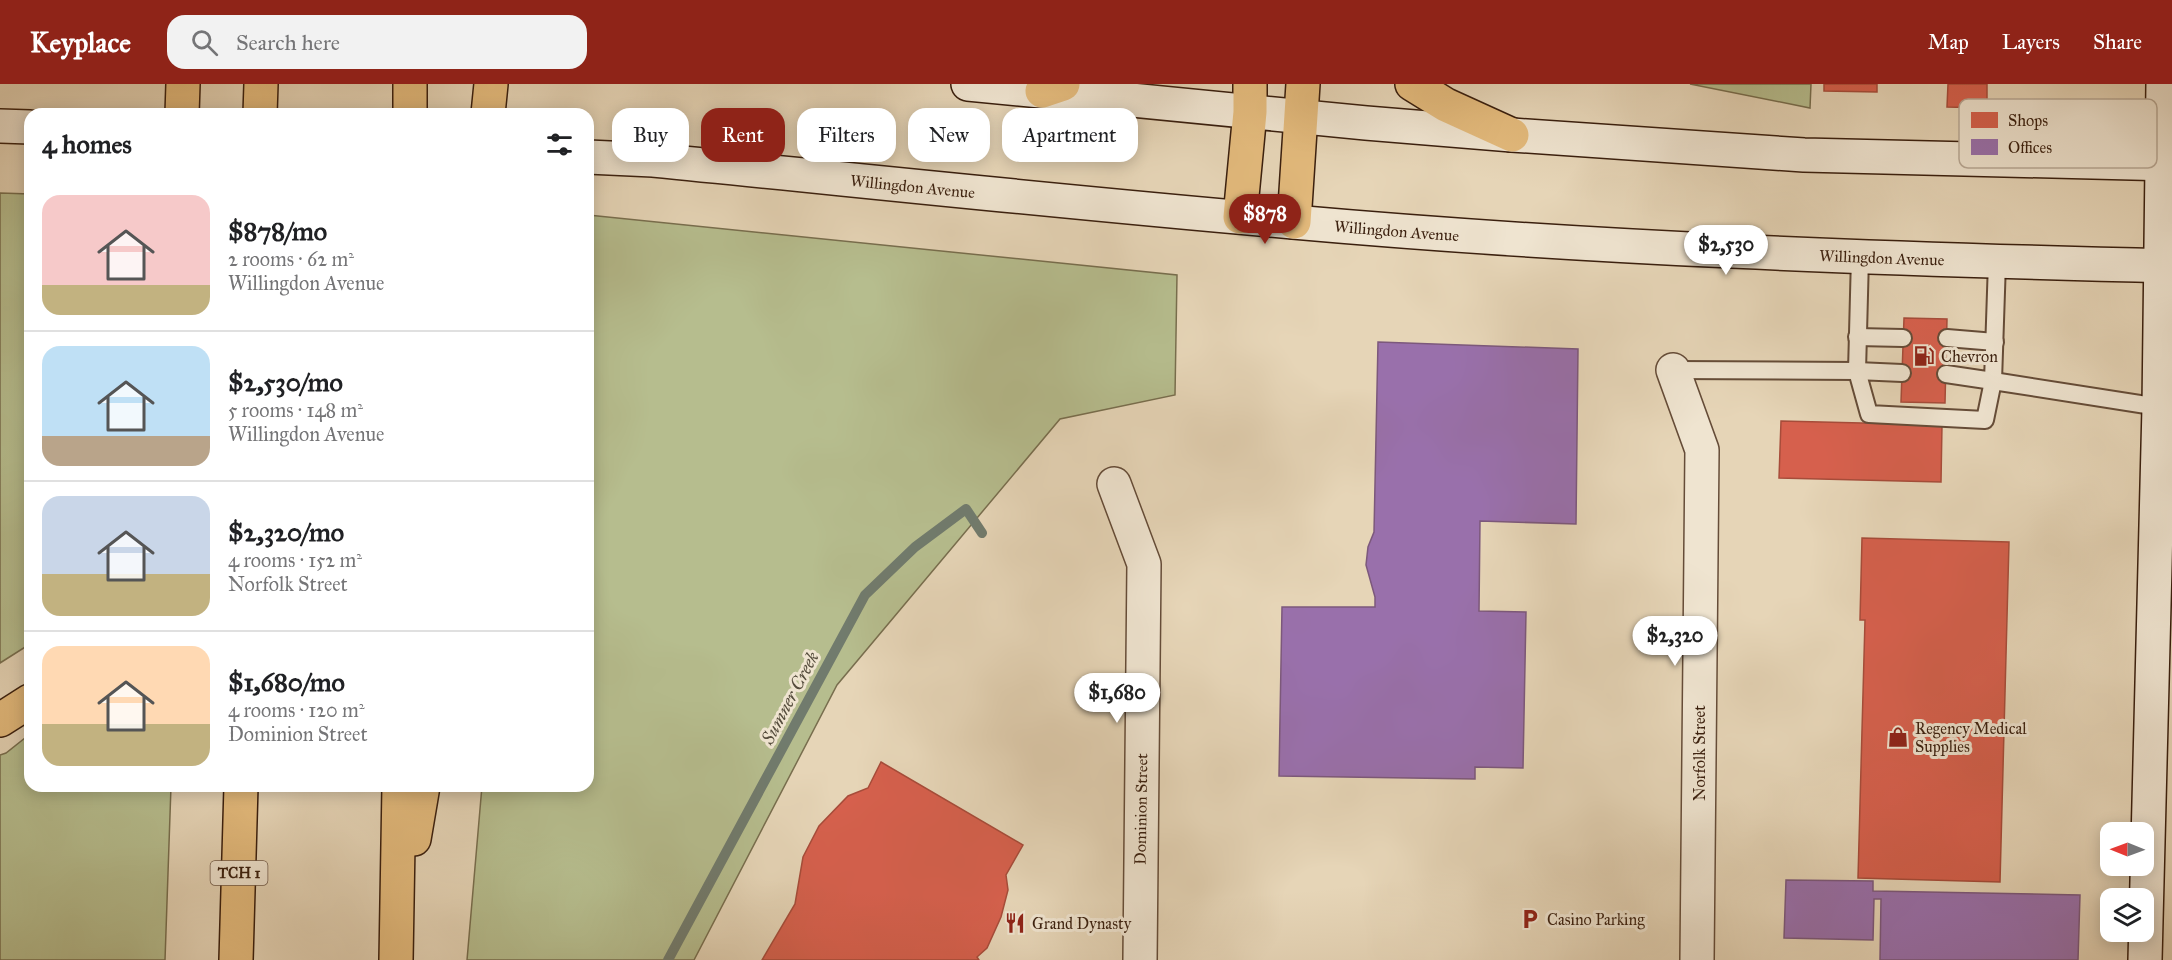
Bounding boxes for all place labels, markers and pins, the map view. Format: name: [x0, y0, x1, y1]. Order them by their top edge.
pin: $878: [1229, 194, 1301, 245]
pin: $2,530: [1677, 225, 1775, 276]
fuel station icon: Chevron: [1912, 344, 1936, 368]
place label: Chevron: [1941, 347, 1998, 366]
pin: $2,320: [1626, 616, 1724, 667]
pin: $1,680: [1068, 673, 1166, 724]
place label: Regency Medical Supplies: [1915, 719, 2027, 756]
shop icon: Regency Medical Supplies: [1886, 725, 1910, 749]
parking icon: Casino Parking: [1518, 907, 1542, 931]
place label: Casino Parking: [1547, 910, 1645, 930]
restaurant icon: Grand Dynasty: [1003, 911, 1027, 935]
place label: Grand Dynasty: [1032, 914, 1132, 933]

